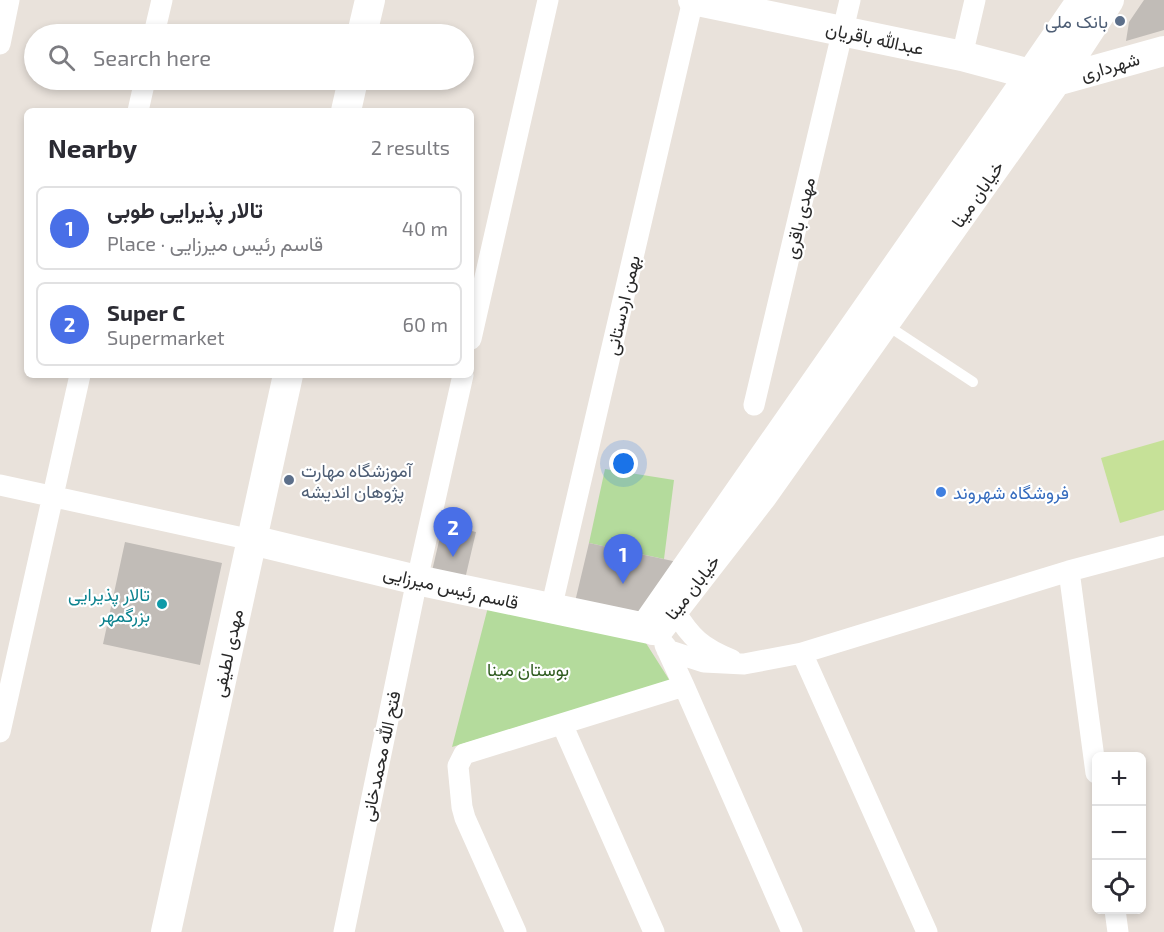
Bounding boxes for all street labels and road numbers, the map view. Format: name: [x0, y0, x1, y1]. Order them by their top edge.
street label: عبدالله باقریان: [824, 17, 926, 60]
street label: شهرداری: [1078, 47, 1142, 86]
street label: خیابان مینا: [946, 156, 1008, 232]
street label: مهدی باقری: [779, 175, 820, 261]
street label: بهمن اردستانی: [600, 253, 645, 357]
street label: خیابان مینا: [660, 550, 724, 624]
street label: قاسم رئیس میرزایی: [381, 561, 521, 615]
street label: مهدی لطیفی: [207, 607, 248, 699]
street label: فتح الله محمدخانی: [355, 689, 407, 824]

